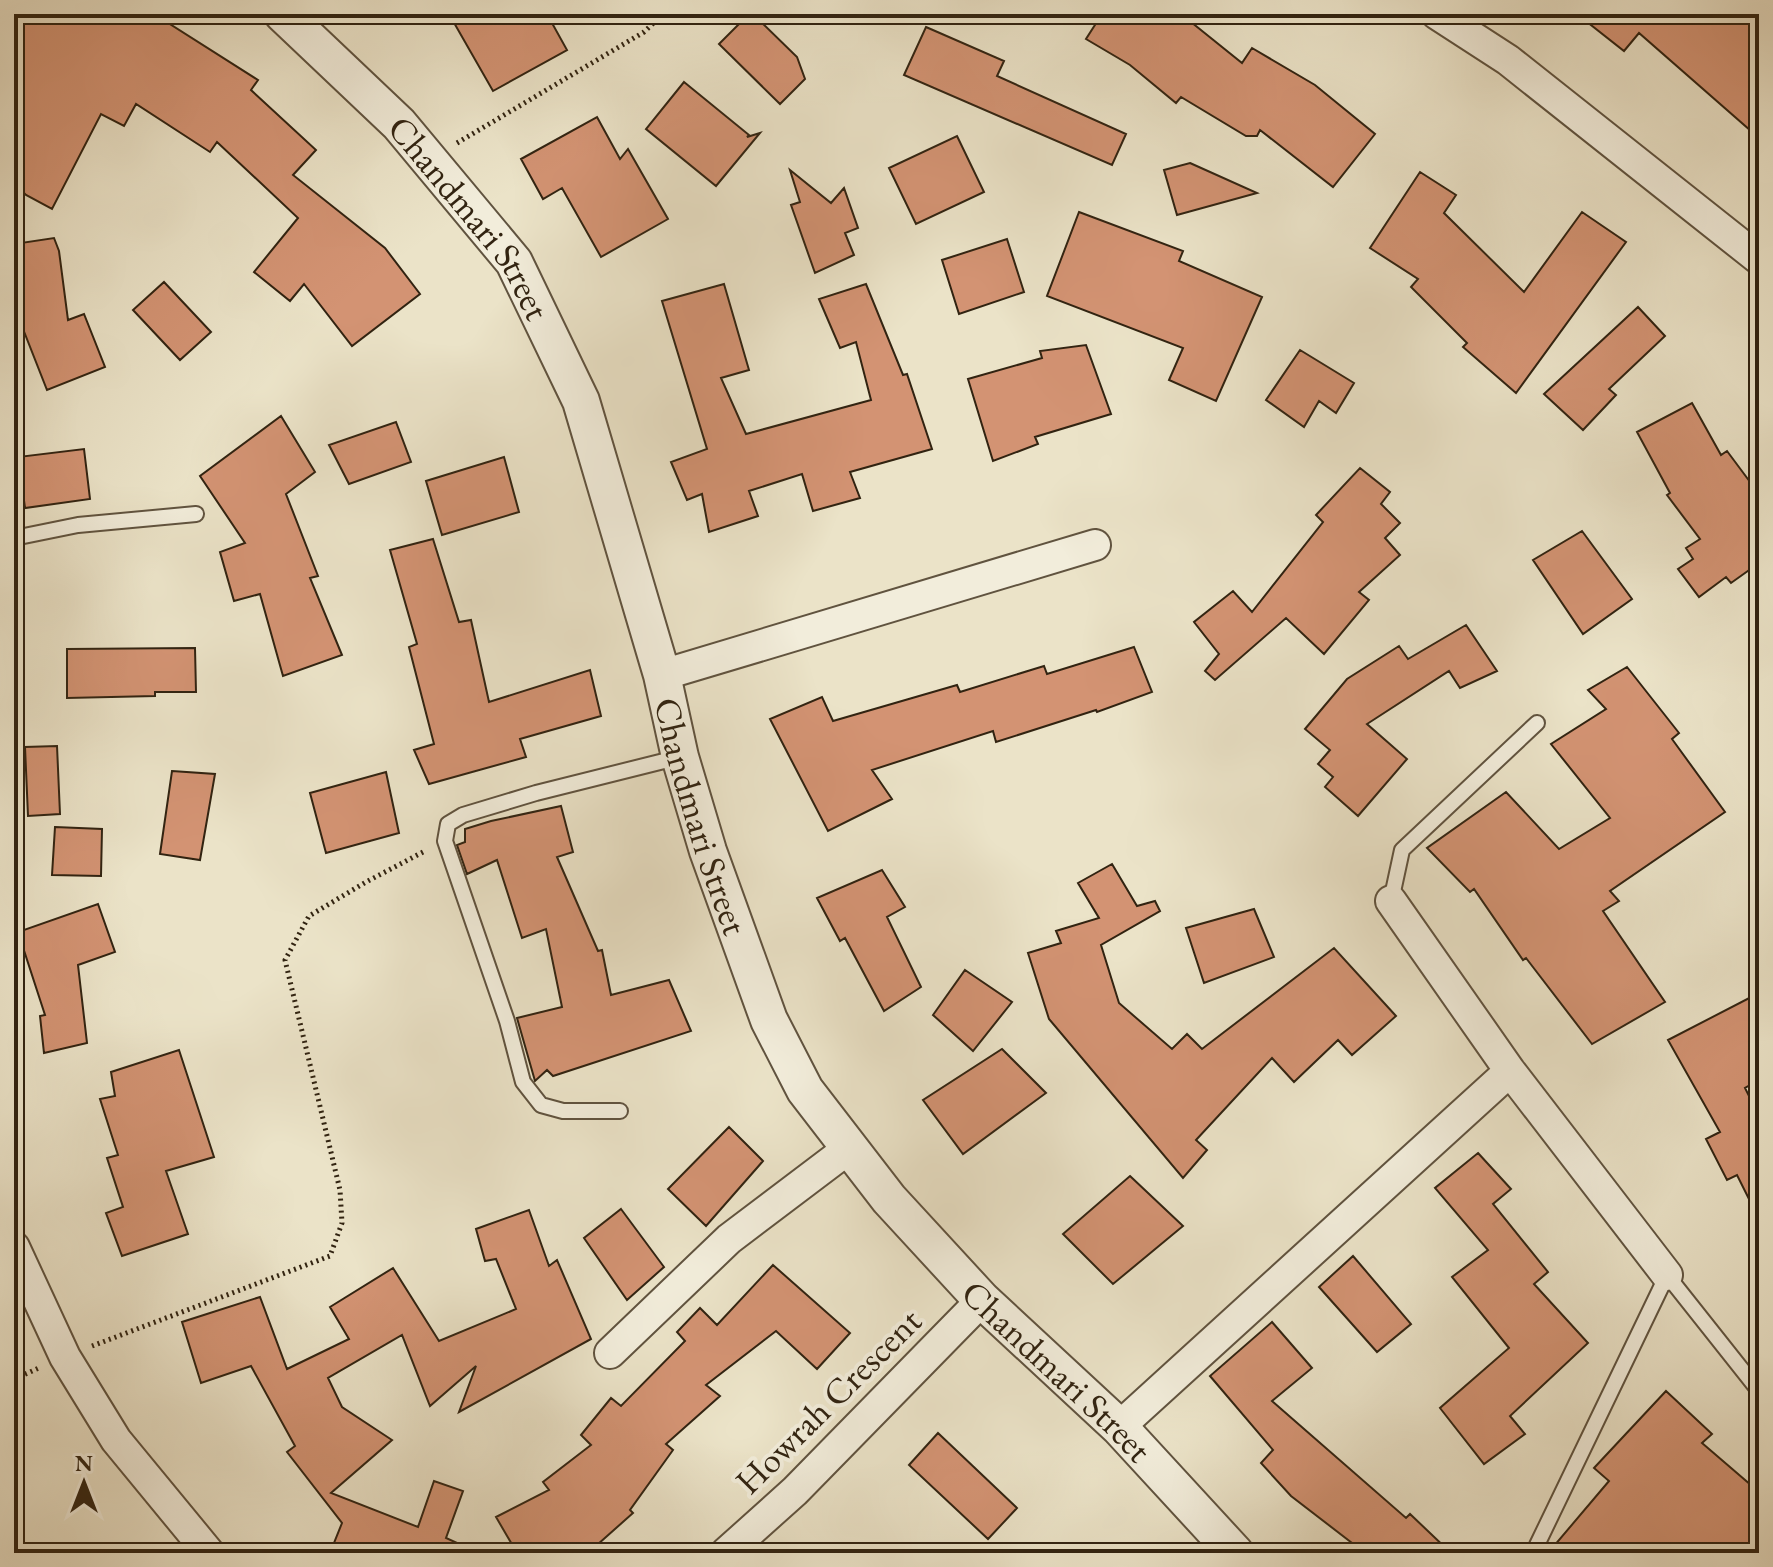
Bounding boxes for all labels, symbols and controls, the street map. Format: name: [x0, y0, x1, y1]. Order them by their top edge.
street label: Chandmari Street: [378, 105, 562, 328]
street label: Chandmari Street: [644, 693, 760, 942]
street label: Chandmari Street: [951, 1270, 1163, 1472]
street label: Howrah Crescent: [725, 1297, 932, 1504]
north arrow: [44, 1443, 124, 1523]
text: N: [75, 1449, 93, 1478]

